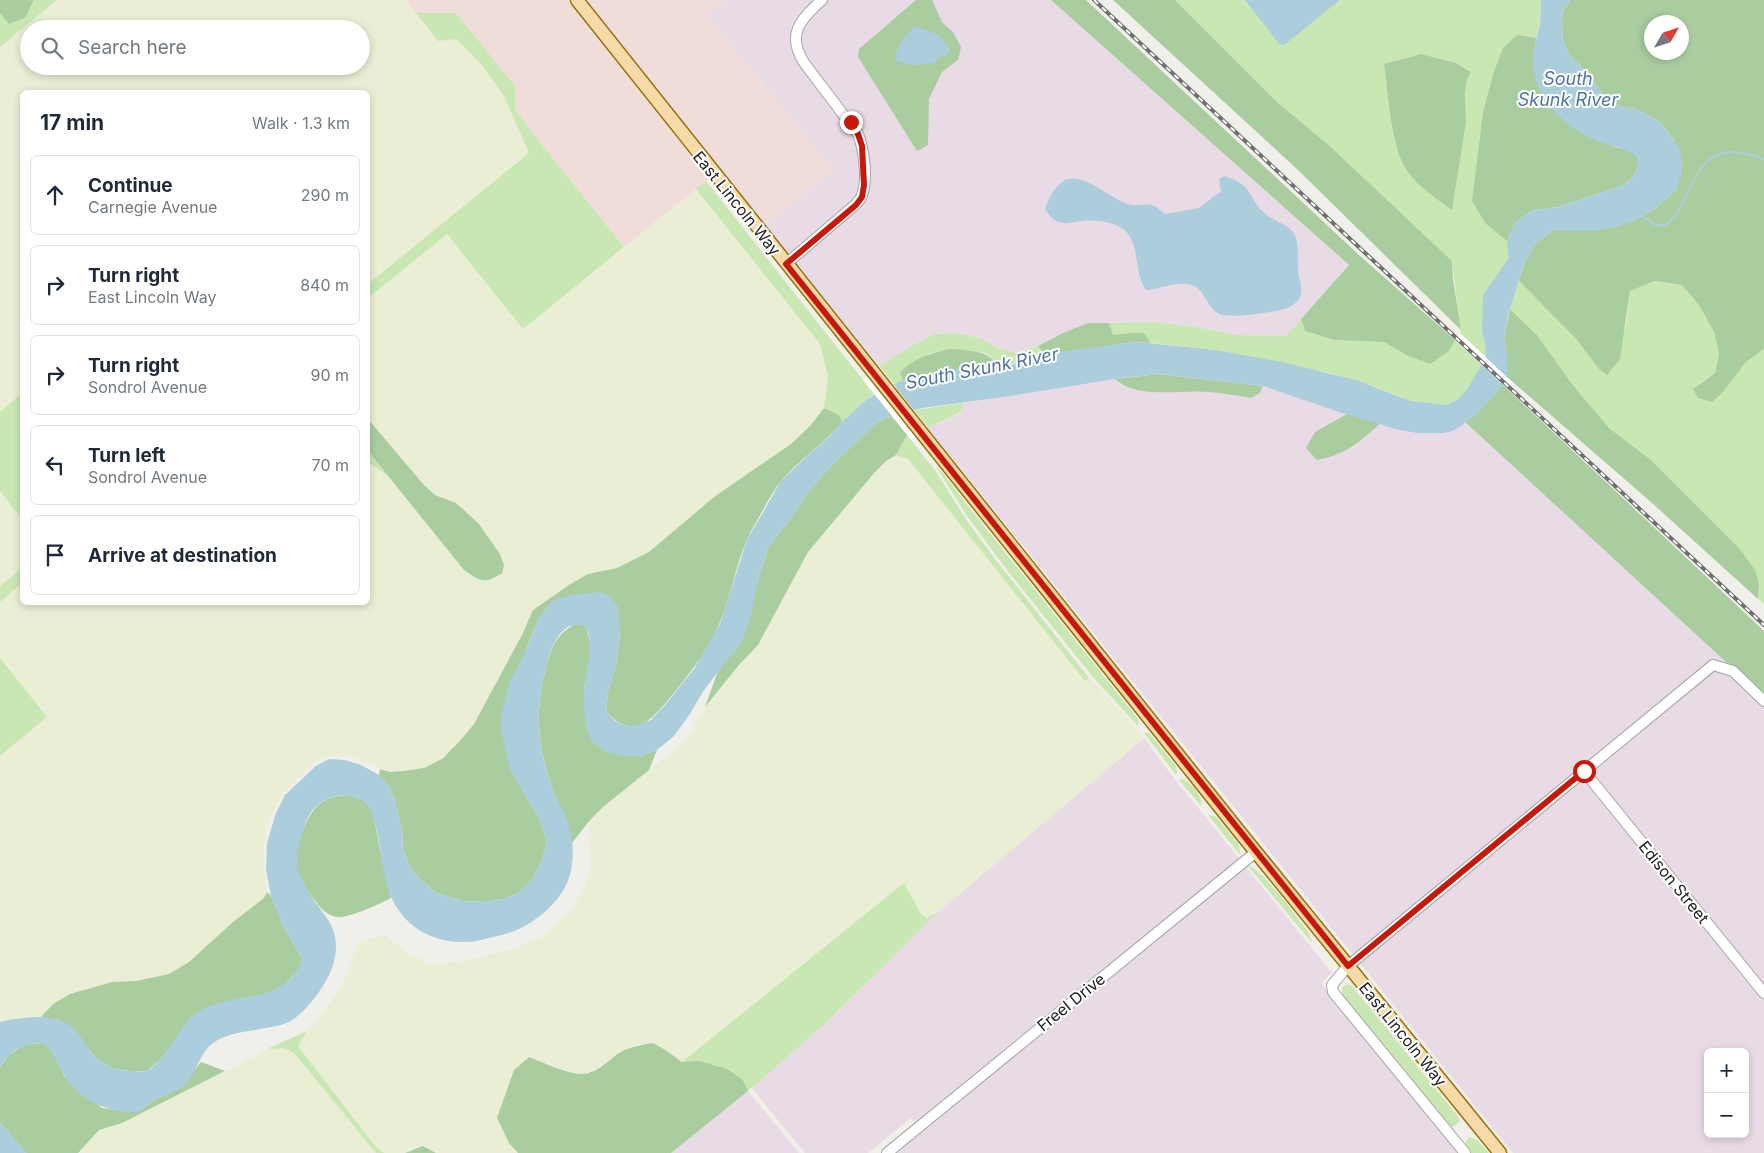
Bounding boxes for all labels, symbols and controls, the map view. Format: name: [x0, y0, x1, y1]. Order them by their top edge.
north arrow: [1644, 15, 1689, 60]
search box: [20, 20, 370, 75]
icon: search: [38, 34, 66, 62]
text: Search here: [78, 36, 187, 59]
water label: South Skunk River: [1518, 68, 1619, 110]
text: 17 min: [40, 110, 104, 135]
route end: [840, 111, 863, 134]
text: Walk · 1.3 km: [252, 113, 350, 133]
street label: East Lincoln Way: [689, 147, 785, 259]
text: Continue: [88, 174, 173, 197]
icon: ahead: [41, 181, 69, 209]
text: 290 m: [301, 185, 349, 205]
text: Carnegie Avenue: [88, 197, 217, 217]
text: Turn right: [88, 264, 179, 287]
icon: right: [41, 271, 69, 299]
text: 840 m: [300, 275, 349, 295]
text: East Lincoln Way: [88, 287, 216, 307]
water label: South Skunk River: [904, 343, 1061, 393]
text: Turn right: [88, 354, 179, 377]
icon: right: [41, 361, 69, 389]
text: 90 m: [310, 365, 349, 385]
text: Sondrol Avenue: [88, 377, 207, 397]
text: Turn left: [88, 444, 166, 467]
icon: left: [41, 451, 69, 479]
text: 70 m: [312, 455, 349, 475]
text: Sondrol Avenue: [88, 467, 207, 487]
icon: arrive: [41, 541, 69, 569]
text: Arrive at destination: [88, 544, 277, 567]
route start: [1573, 760, 1596, 783]
street label: Edison Street: [1635, 837, 1713, 927]
street label: Freel Drive: [1033, 969, 1109, 1035]
street label: East Lincoln Way: [1355, 978, 1451, 1090]
map controls: [1704, 1048, 1749, 1138]
button: +: [1704, 1048, 1749, 1093]
button: −: [1704, 1093, 1749, 1138]

